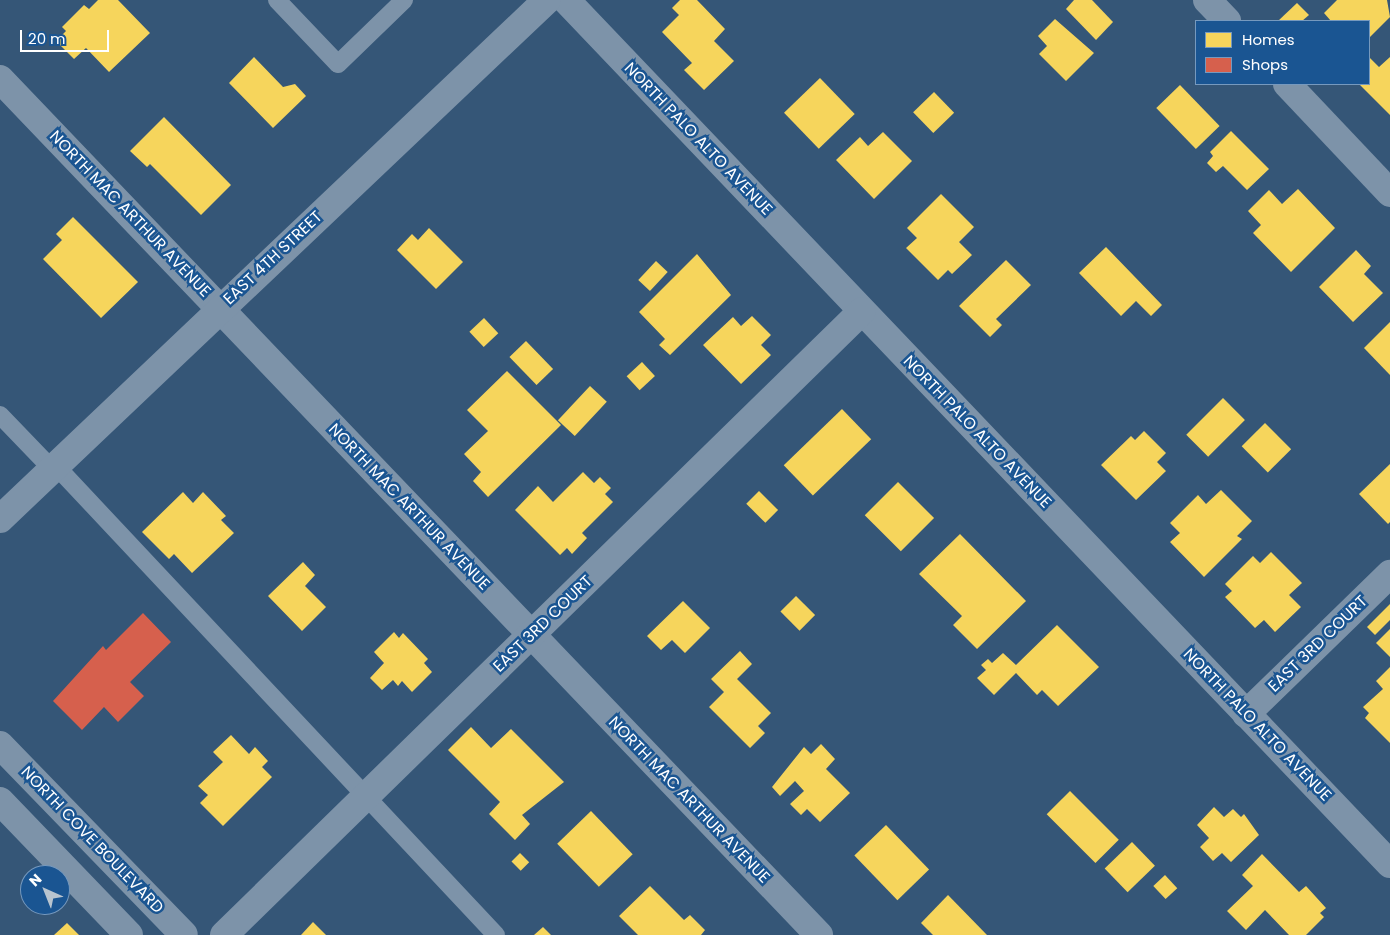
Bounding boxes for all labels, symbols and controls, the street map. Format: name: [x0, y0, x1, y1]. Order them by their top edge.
scale bar: [22, 20, 111, 52]
legend: [1195, 20, 1370, 85]
text: 20 m: [28, 28, 66, 49]
text: Homes: [1242, 29, 1295, 50]
text: Shops: [1242, 54, 1288, 75]
street label: NORTH PALO ALTO AVENUE: [620, 59, 776, 219]
street label: NORTH MAC ARTHUR AVENUE: [45, 127, 215, 301]
street label: EAST 4TH STREET: [220, 207, 326, 309]
street label: NORTH PALO ALTO AVENUE: [899, 352, 1055, 512]
street label: NORTH MAC ARTHUR AVENUE: [324, 420, 494, 594]
street label: EAST 3RD COURT: [490, 572, 596, 676]
street label: EAST 3RD COURT: [1265, 592, 1371, 696]
street label: NORTH PALO ALTO AVENUE: [1179, 645, 1335, 805]
street label: NORTH MAC ARTHUR AVENUE: [604, 713, 774, 887]
street label: NORTH COVE BOULEVARD: [17, 763, 167, 917]
north arrow: [20, 865, 70, 915]

